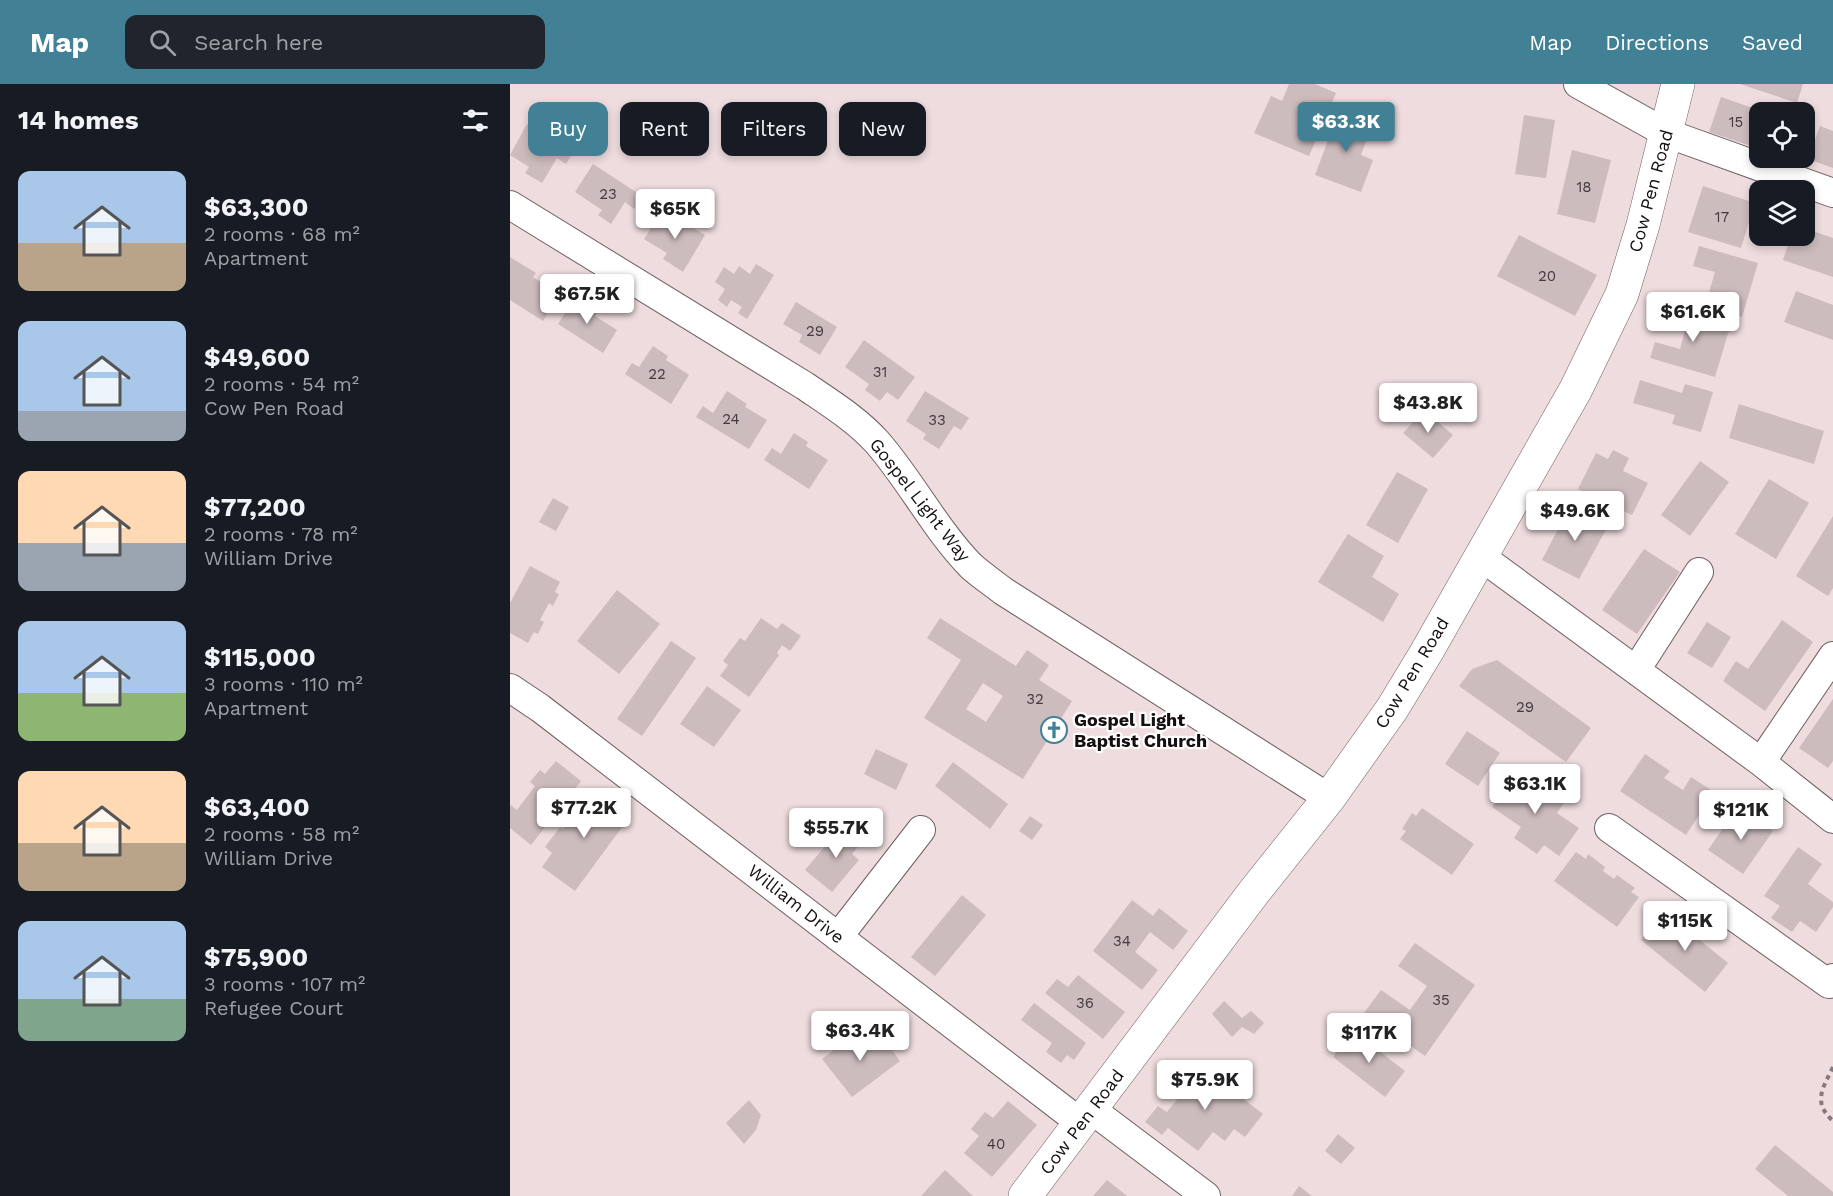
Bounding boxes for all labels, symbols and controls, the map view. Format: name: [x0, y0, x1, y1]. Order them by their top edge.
search box: [125, 15, 545, 69]
text: Map: [30, 26, 89, 59]
icon: search: [146, 26, 179, 59]
text: Search here: [194, 30, 323, 55]
text: Map: [1529, 30, 1572, 55]
text: Directions: [1605, 30, 1709, 55]
text: Saved: [1742, 30, 1803, 55]
chip: Buy: [528, 102, 608, 156]
chip: Rent: [620, 102, 709, 156]
chip: Filters: [721, 102, 827, 156]
chip: New: [839, 102, 926, 156]
pin: $63.3K: [1297, 102, 1395, 153]
map controls: [1749, 102, 1815, 246]
button: locate: [1749, 102, 1815, 168]
icon: filters: [459, 104, 492, 137]
text: 14 homes: [18, 105, 139, 135]
text: $63.3K: [1312, 109, 1380, 133]
house number: 15: [1729, 113, 1743, 131]
street label: Cow Pen Road: [1624, 127, 1677, 254]
house number: 18: [1576, 178, 1592, 196]
button: layers: [1749, 180, 1815, 246]
house number: 23: [599, 185, 617, 203]
pin: $65K: [639, 189, 711, 240]
text: $63,300: [204, 192, 309, 222]
icon: home: [66, 195, 138, 267]
text: $65K: [650, 196, 700, 220]
house number: 17: [1715, 208, 1729, 226]
text: 2 rooms · 68 m²: [204, 222, 360, 246]
text: Apartment: [204, 246, 308, 270]
house number: 20: [1538, 267, 1556, 285]
pin: $67.5K: [538, 274, 636, 325]
text: $67.5K: [554, 281, 620, 305]
pin: $61.6K: [1644, 292, 1742, 343]
text: $61.6K: [1660, 299, 1726, 323]
house number: 29: [806, 322, 824, 340]
text: $49,600: [204, 342, 310, 372]
icon: home: [66, 345, 138, 417]
house number: 31: [873, 363, 887, 381]
house number: 22: [648, 365, 666, 383]
text: 2 rooms · 54 m²: [204, 372, 359, 396]
pin: $43.8K: [1379, 383, 1477, 434]
text: $43.8K: [1393, 390, 1463, 414]
text: Cow Pen Road: [204, 396, 344, 420]
house number: 24: [722, 410, 740, 428]
house number: 33: [928, 411, 946, 429]
street label: Gospel Light Way: [866, 434, 976, 566]
pin: $49.6K: [1526, 491, 1624, 542]
text: $77,200: [204, 492, 306, 522]
icon: home: [66, 495, 138, 567]
text: $49.6K: [1540, 498, 1610, 522]
text: 2 rooms · 78 m²: [204, 522, 358, 546]
text: William Drive: [204, 546, 333, 570]
street label: Cow Pen Road: [1370, 613, 1453, 732]
text: $115,000: [204, 642, 316, 672]
icon: home: [66, 645, 138, 717]
text: 3 rooms · 110 m²: [204, 672, 363, 696]
house number: 32: [1026, 690, 1044, 708]
text: Apartment: [204, 696, 308, 720]
house number: 29: [1516, 698, 1534, 716]
place label: Gospel Light Baptist Church: [1074, 709, 1207, 751]
church icon: Gospel Light Baptist Church: [1039, 715, 1069, 745]
pin: $63.1K: [1486, 764, 1584, 815]
text: $63.1K: [1503, 771, 1567, 795]
pin: $77.2K: [535, 788, 633, 839]
pin: $121K: [1699, 790, 1783, 841]
text: $63,400: [204, 792, 310, 822]
icon: home: [66, 795, 138, 867]
text: $77.2K: [551, 795, 617, 819]
text: $121K: [1713, 797, 1769, 821]
pin: $55.7K: [787, 808, 885, 859]
text: $55.7K: [803, 815, 869, 839]
text: 2 rooms · 58 m²: [204, 822, 359, 846]
text: William Drive: [204, 846, 333, 870]
street label: William Drive: [744, 860, 849, 948]
pin: $115K: [1643, 901, 1727, 952]
text: $115K: [1657, 908, 1713, 932]
house number: 34: [1113, 932, 1131, 950]
text: $75,900: [204, 942, 308, 972]
icon: home: [66, 945, 138, 1017]
text: 3 rooms · 107 m²: [204, 972, 365, 996]
house number: 35: [1432, 991, 1450, 1009]
house number: 36: [1076, 994, 1094, 1012]
text: Refugee Court: [204, 996, 343, 1020]
pin: $63.4K: [811, 1011, 909, 1062]
pin: $117K: [1327, 1013, 1411, 1064]
text: $63.4K: [825, 1018, 895, 1042]
text: $117K: [1341, 1020, 1397, 1044]
pin: $75.9K: [1156, 1060, 1254, 1111]
street label: Cow Pen Road: [1035, 1065, 1128, 1178]
text: $75.9K: [1171, 1067, 1239, 1091]
house number: 40: [987, 1135, 1005, 1153]

